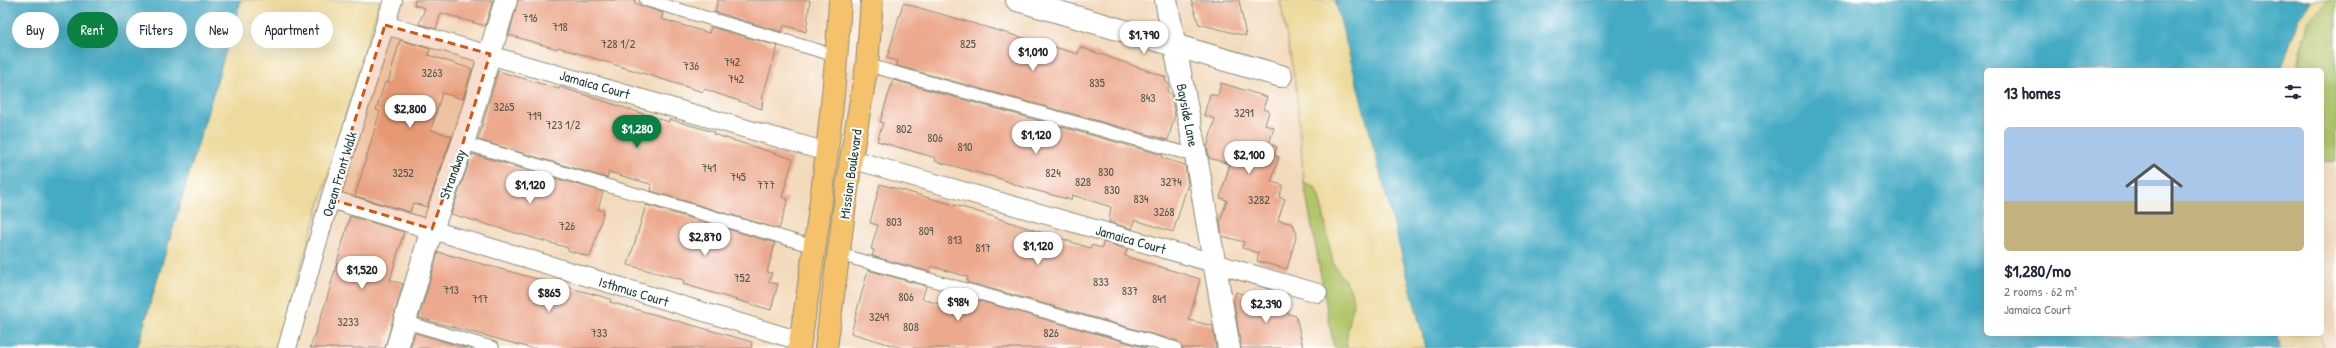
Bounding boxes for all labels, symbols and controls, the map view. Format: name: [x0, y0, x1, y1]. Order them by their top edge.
house number: 716: [522, 9, 538, 26]
chip: Buy: [12, 12, 59, 48]
chip: Rent: [67, 12, 118, 48]
chip: Filters: [126, 12, 187, 48]
chip: New: [195, 12, 243, 48]
chip: Apartment: [251, 12, 333, 48]
house number: 718: [552, 18, 568, 35]
pin: $1,790: [1111, 21, 1177, 55]
text: $1,790: [1129, 25, 1159, 43]
house number: 728 1/2: [601, 35, 636, 52]
house number: 825: [960, 35, 976, 52]
pin: $1,010: [1000, 38, 1066, 72]
text: $1,010: [1018, 42, 1048, 60]
house number: 742: [724, 53, 740, 70]
house number: 736: [683, 57, 699, 74]
house number: 3263: [421, 64, 443, 81]
street label: Jamaica Court: [558, 65, 632, 103]
house number: 742: [728, 70, 744, 87]
house number: 835: [1089, 74, 1105, 91]
text: 13 homes: [2004, 81, 2061, 104]
icon: filters: [2282, 81, 2304, 103]
street label: Bayside Lane: [1172, 82, 1204, 149]
house number: 843: [1140, 89, 1156, 106]
pin: $2,800: [377, 95, 443, 129]
house number: 3265: [494, 98, 514, 115]
text: $2,800: [394, 99, 426, 117]
house number: 3291: [1234, 104, 1254, 121]
house number: 719: [527, 107, 542, 124]
pin: $1,280: [604, 115, 670, 149]
house number: 723 1/2: [546, 116, 581, 133]
text: $1,280: [621, 119, 653, 137]
house number: 802: [896, 120, 912, 137]
pin: $1,120: [1003, 121, 1069, 155]
text: $1,120: [1021, 125, 1051, 143]
street label: Mission Boulevard: [834, 128, 866, 220]
street label: Ocean Front Walk: [317, 129, 361, 219]
house number: 806: [927, 129, 943, 146]
house number: 810: [958, 138, 972, 155]
pin: $2,100: [1216, 141, 1282, 175]
text: $2,100: [1233, 145, 1265, 163]
street label: Strandway: [434, 146, 471, 202]
icon: home: [2118, 153, 2190, 225]
house number: 741: [702, 159, 716, 176]
house number: 830: [1098, 163, 1114, 180]
house number: 3252: [392, 164, 414, 181]
house number: 824: [1045, 164, 1061, 181]
house number: 745: [730, 168, 746, 185]
pin: $1,120: [497, 171, 563, 205]
house number: 828: [1075, 173, 1091, 190]
house number: 3274: [1160, 173, 1182, 190]
text: $1,120: [515, 175, 545, 193]
house number: 777: [757, 176, 775, 193]
house number: 830: [1104, 181, 1120, 198]
house number: 834: [1133, 190, 1149, 207]
house number: 3282: [1248, 191, 1270, 208]
house number: 3268: [1154, 203, 1174, 220]
house number: 803: [886, 213, 902, 230]
house number: 726: [559, 217, 575, 234]
street label: Jamaica Court: [1094, 220, 1168, 258]
house number: 809: [919, 222, 934, 239]
pin: $2,870: [672, 223, 738, 257]
text: $2,870: [688, 227, 722, 245]
house number: 813: [948, 231, 962, 248]
pin: $1,120: [1005, 232, 1071, 266]
text: $1,120: [1023, 236, 1053, 254]
house number: 817: [975, 239, 991, 256]
pin: $1,520: [329, 256, 395, 290]
text: $1,280/mo: [2004, 259, 2071, 282]
text: $1,520: [346, 260, 378, 278]
house number: 752: [734, 269, 751, 286]
street label: Isthmus Court: [597, 271, 671, 311]
house number: 833: [1093, 273, 1109, 290]
pin: $865: [525, 279, 573, 313]
house number: 713: [443, 281, 459, 298]
house number: 837: [1122, 282, 1138, 299]
text: 2 rooms · 62 m²: [2004, 282, 2077, 300]
text: $865: [538, 283, 560, 301]
house number: 806: [898, 288, 914, 305]
pin: $984: [934, 288, 982, 322]
house number: 717: [472, 290, 488, 307]
house number: 841: [1152, 290, 1166, 307]
pin: $2,390: [1233, 290, 1299, 324]
text: $984: [947, 292, 969, 310]
text: $2,390: [1250, 294, 1282, 312]
text: Jamaica Court: [2004, 300, 2071, 318]
house number: 3249: [869, 308, 890, 325]
house number: 3233: [337, 313, 359, 330]
house number: 808: [903, 318, 919, 335]
house number: 733: [591, 324, 607, 341]
house number: 826: [1043, 324, 1059, 341]

